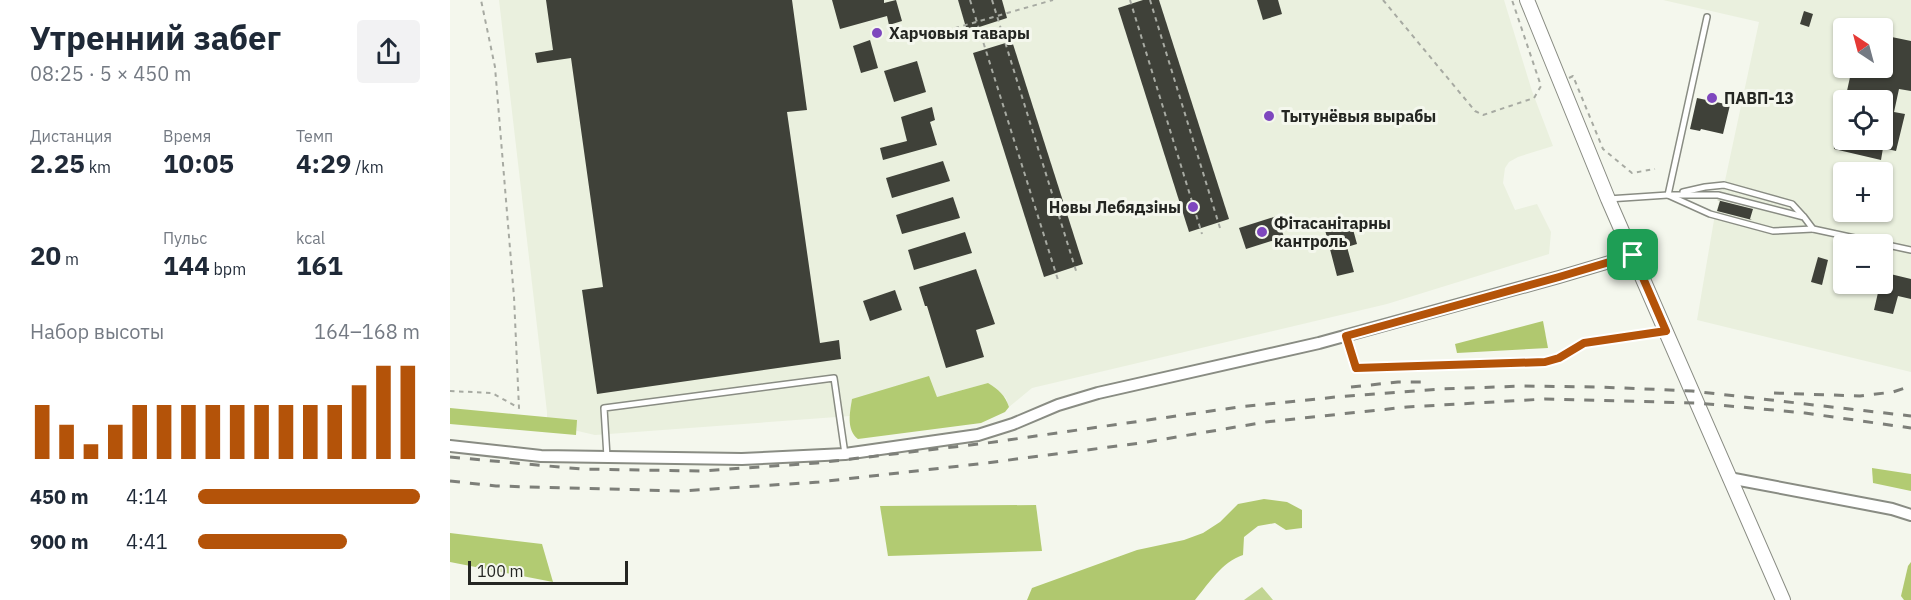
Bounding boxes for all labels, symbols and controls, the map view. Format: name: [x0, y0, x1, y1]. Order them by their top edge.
text: Утренний забег: [30, 16, 281, 59]
north arrow: [1833, 18, 1893, 78]
map controls: [1833, 18, 1893, 294]
button: share: [357, 20, 420, 83]
place label: Харчовыя тавары: [889, 23, 1030, 43]
marker: Харчовыя тавары: [870, 26, 884, 40]
text: 08:25 · 5 × 450 m: [30, 60, 191, 87]
place label: ПАВП-13: [1724, 88, 1794, 108]
button: locate: [1833, 90, 1893, 150]
marker: ПАВП-13: [1705, 91, 1719, 105]
place label: Тытунёвыя вырабы: [1281, 106, 1436, 126]
marker: Тытунёвыя вырабы: [1262, 109, 1276, 123]
text: Дистанция: [30, 126, 112, 146]
text: Время: [163, 126, 211, 146]
text: Темп: [296, 126, 333, 146]
text: 2.25: [30, 146, 85, 180]
text: 10:05: [163, 146, 234, 180]
text: 4:29: [296, 146, 351, 180]
text: km: [85, 157, 111, 177]
text: /km: [351, 157, 384, 177]
button: +: [1833, 162, 1893, 222]
place label: Новы Лебядзіны: [1049, 197, 1181, 217]
marker: Новы Лебядзіны: [1186, 200, 1200, 214]
place label: Фітасанітарны кантроль: [1274, 213, 1391, 251]
marker: Фітасанітарны кантроль: [1255, 225, 1269, 239]
text: Пульс: [163, 228, 207, 248]
text: kcal: [296, 228, 325, 248]
pin: [1607, 229, 1658, 280]
button: −: [1833, 234, 1893, 294]
text: 20: [30, 238, 61, 272]
icon: arrive: [1616, 238, 1649, 271]
text: 144: [163, 248, 210, 282]
text: 161: [296, 248, 343, 282]
text: m: [61, 249, 79, 269]
text: bpm: [210, 259, 246, 279]
text: Набор высоты: [30, 318, 164, 345]
text: 164–168 m: [314, 318, 420, 345]
text: 450 m: [30, 483, 89, 510]
text: 4:14: [126, 483, 168, 510]
text: 900 m: [30, 528, 89, 555]
text: 4:41: [126, 528, 168, 555]
scale bar: [468, 558, 628, 586]
text: 100 m: [477, 561, 524, 581]

